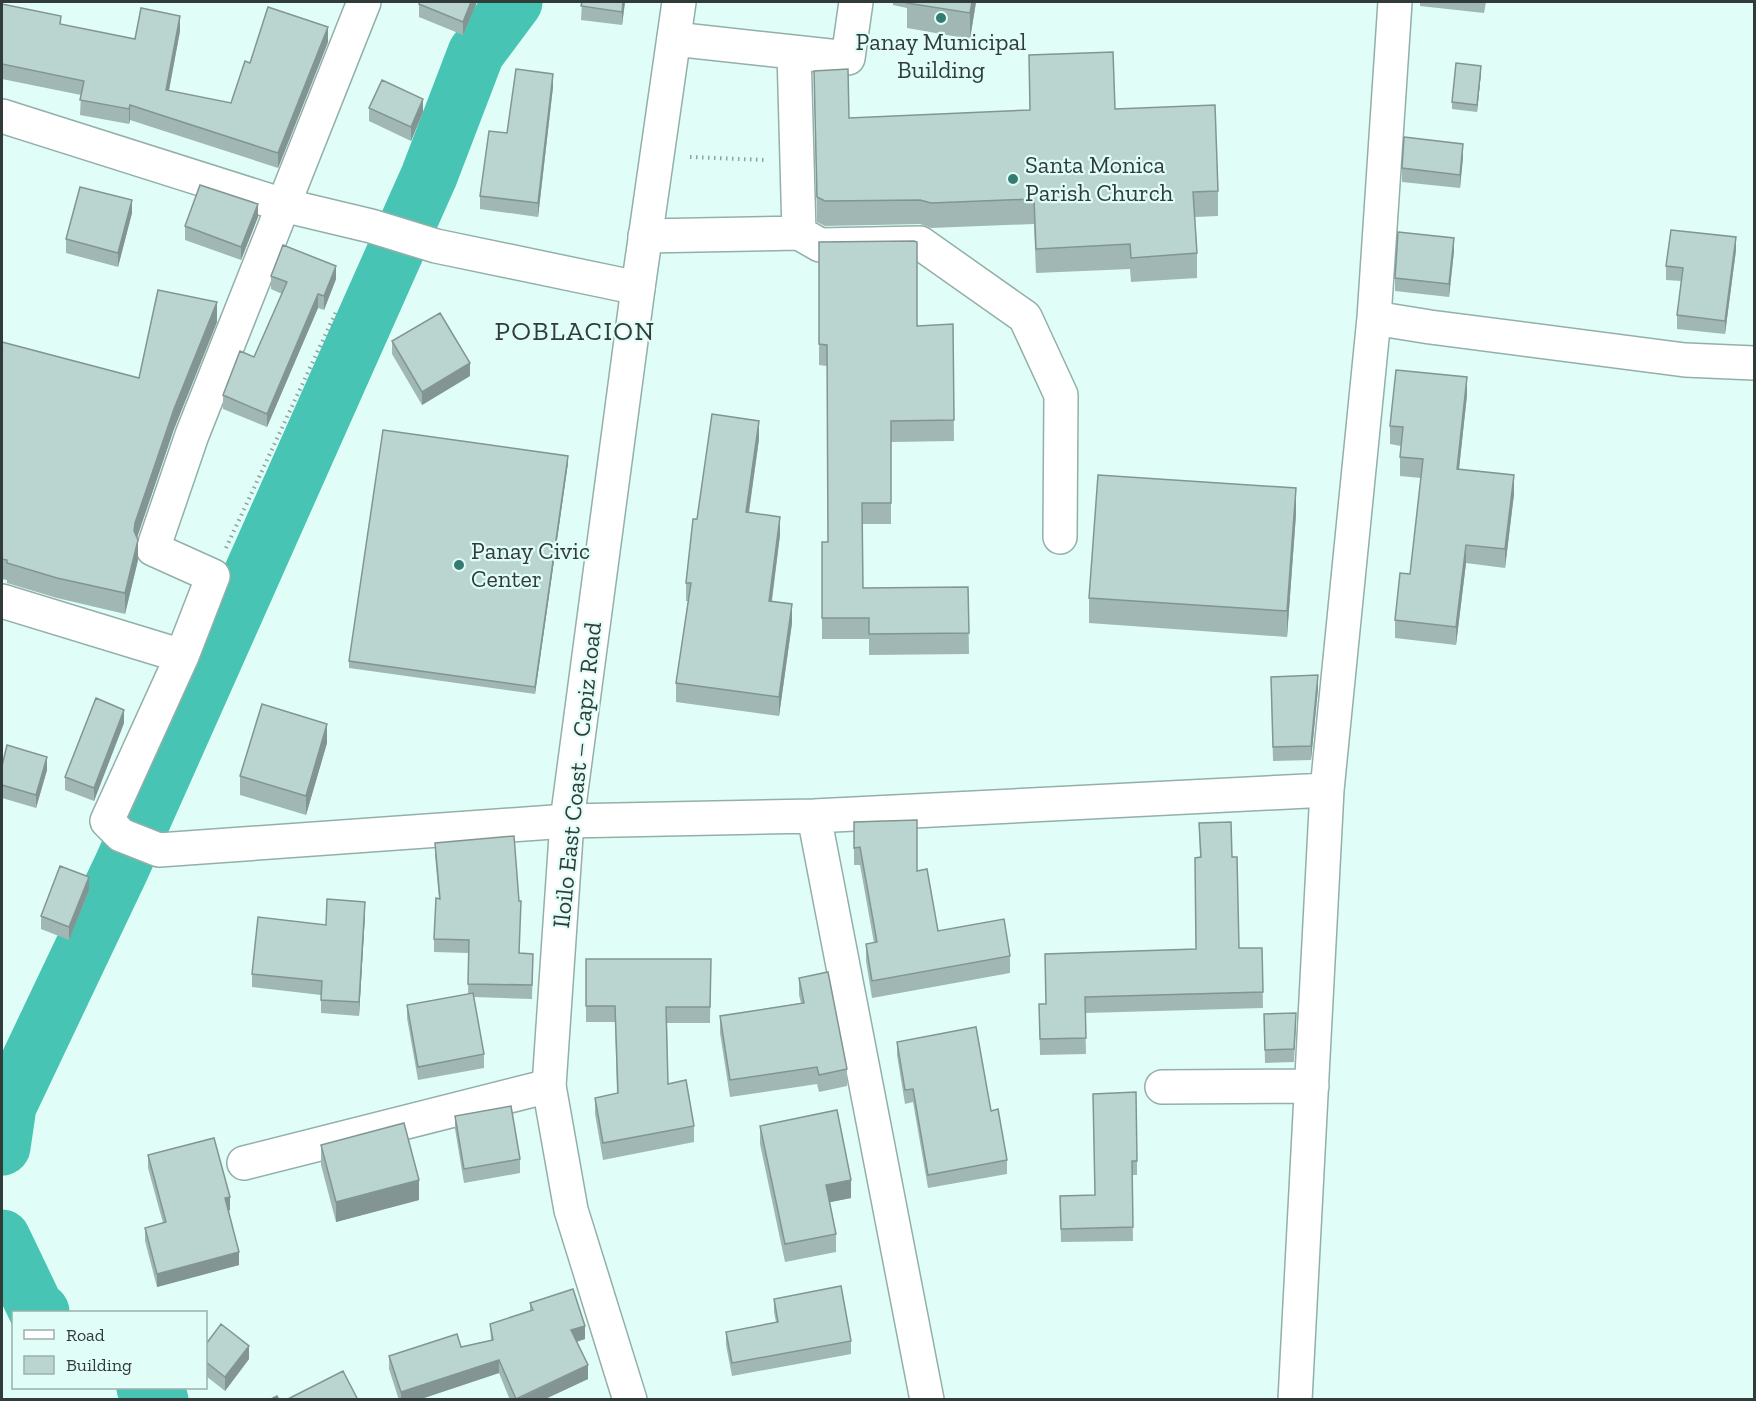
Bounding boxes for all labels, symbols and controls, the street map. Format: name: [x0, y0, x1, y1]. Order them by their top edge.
marker: Panay Municipal Building: [934, 11, 948, 25]
place label: Panay Municipal Building: [856, 27, 1026, 84]
place label: Santa Monica Parish Church: [1025, 150, 1174, 207]
marker: Santa Monica Parish Church: [1006, 172, 1020, 186]
district label: POBLACION: [494, 315, 656, 347]
place label: Panay Civic Center: [471, 536, 590, 593]
marker: Panay Civic Center: [452, 558, 466, 572]
street label: Iloilo East Coast – Capiz Road: [546, 620, 607, 929]
legend: [12, 1311, 207, 1389]
text: Road: [66, 1324, 105, 1346]
text: Building: [66, 1354, 132, 1376]

